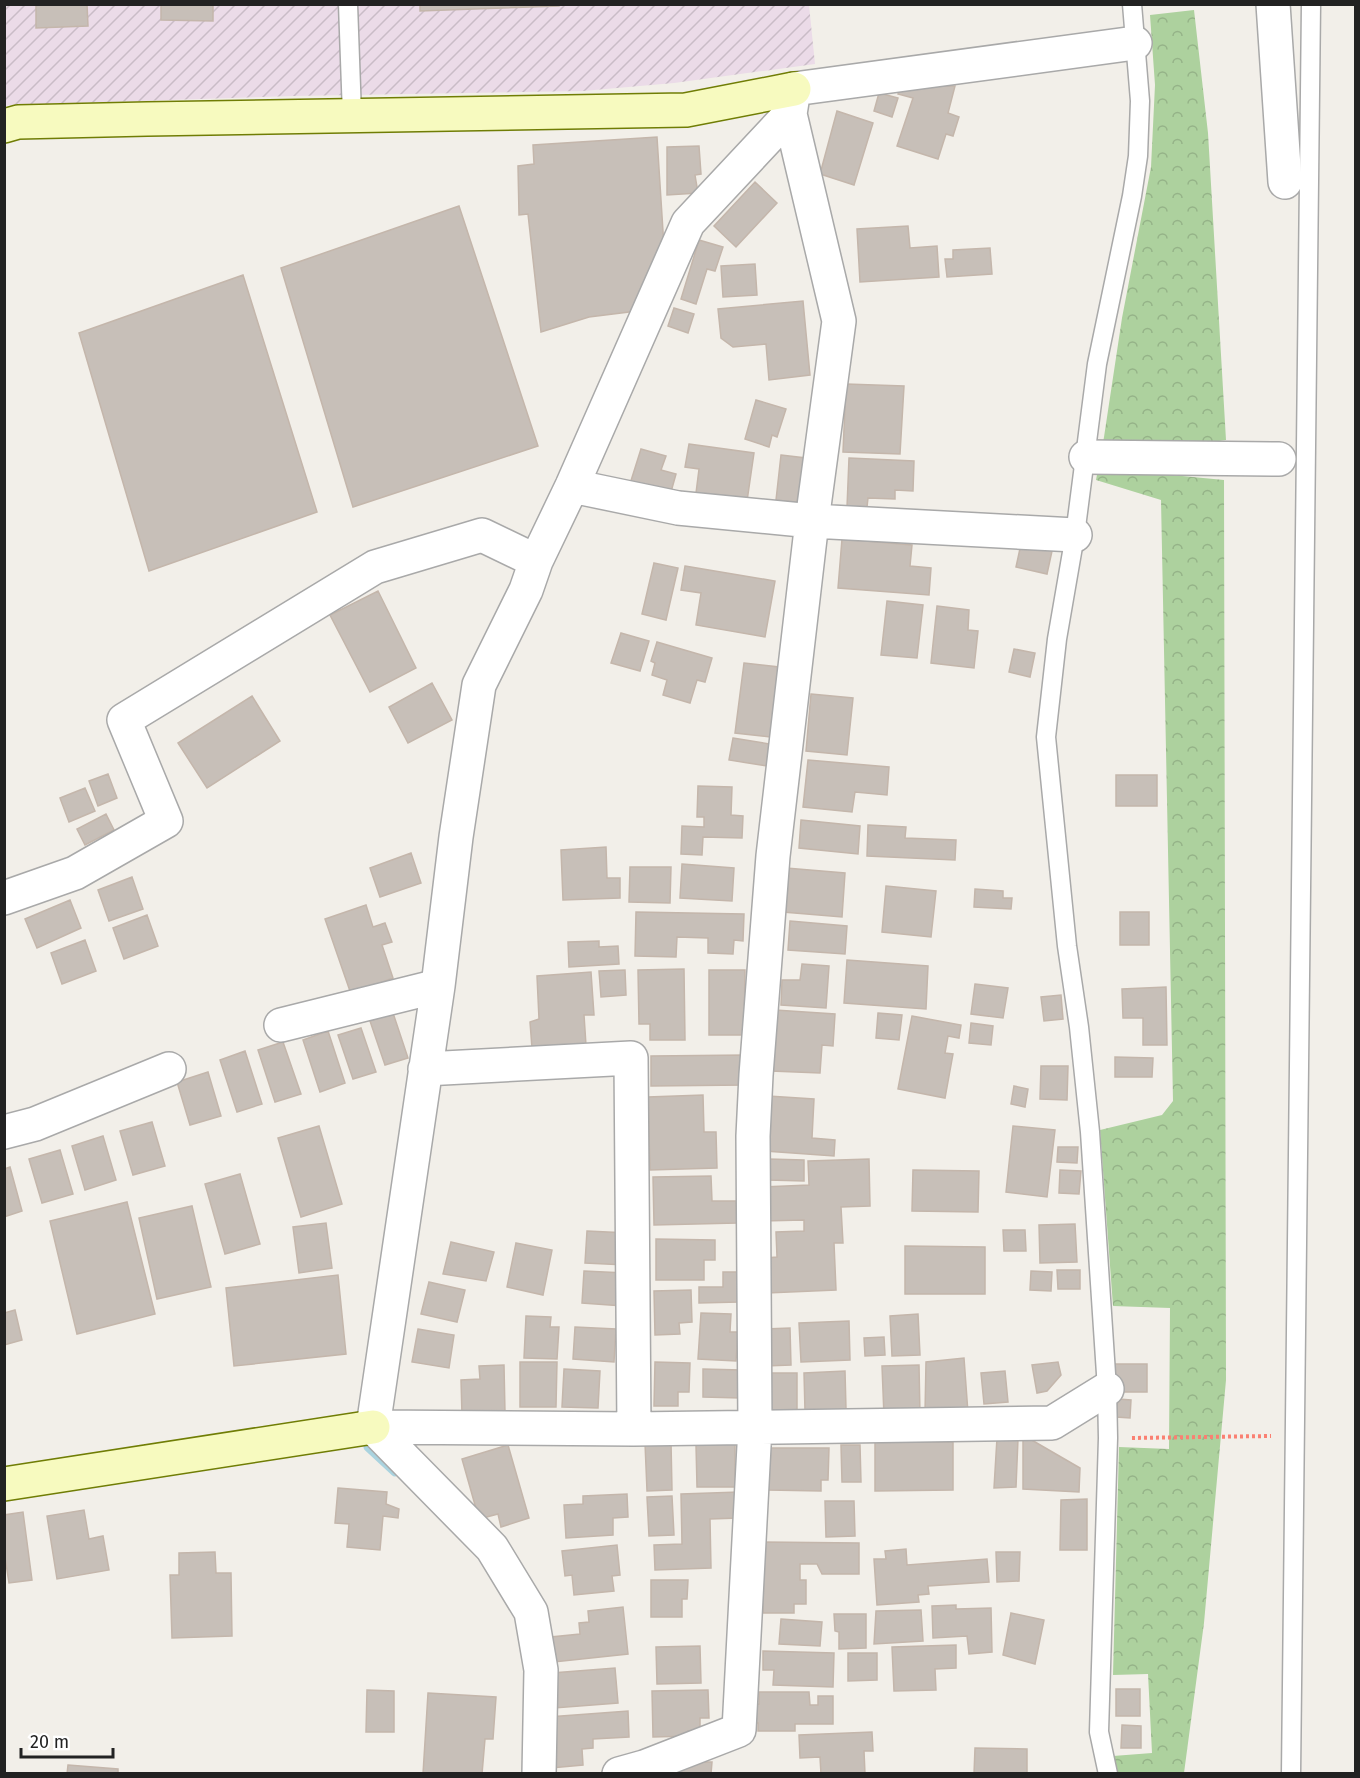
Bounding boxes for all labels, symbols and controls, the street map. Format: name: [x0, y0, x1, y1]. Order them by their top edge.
scale bar: [21, 1721, 112, 1759]
text: 20 m: [30, 1731, 69, 1753]

